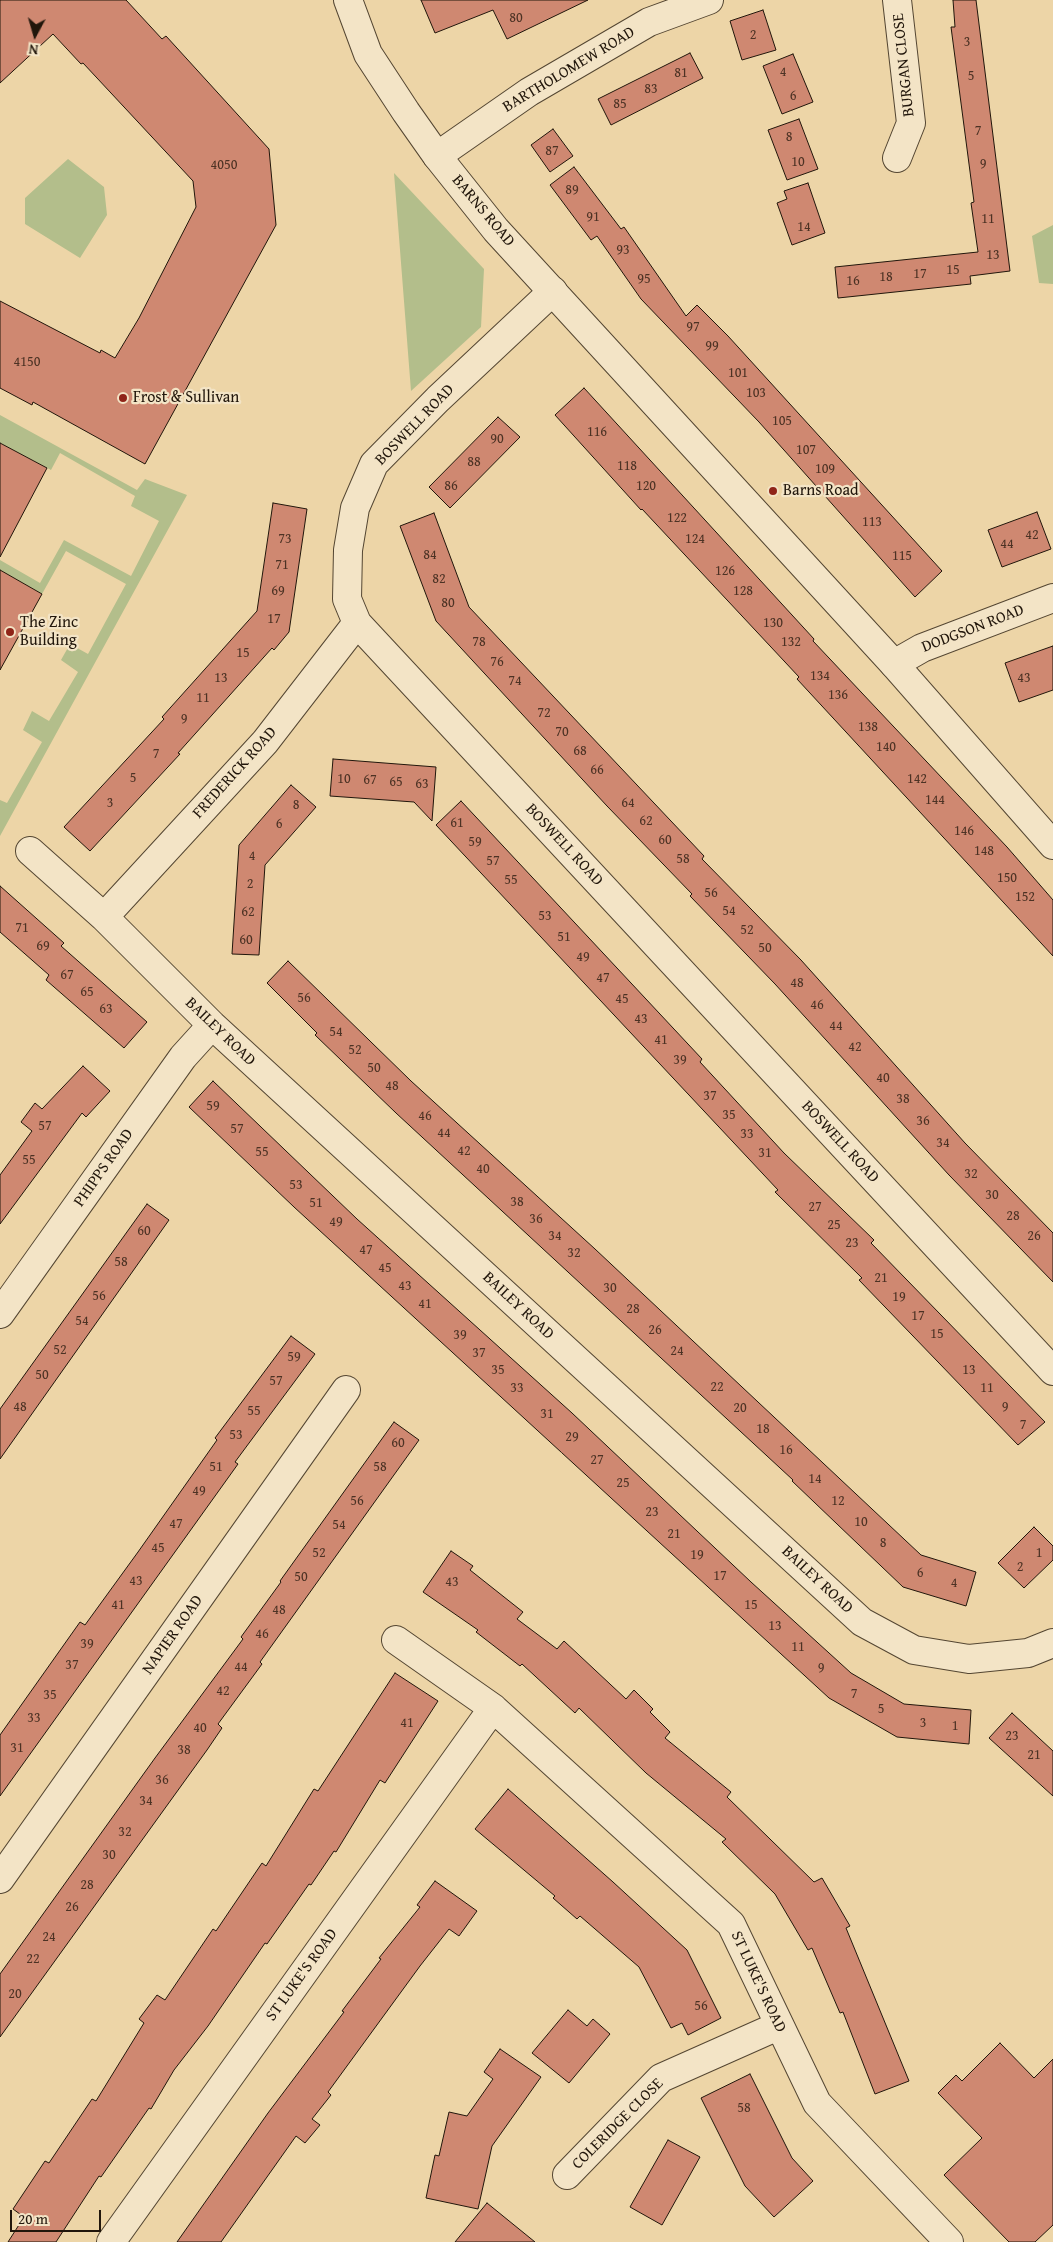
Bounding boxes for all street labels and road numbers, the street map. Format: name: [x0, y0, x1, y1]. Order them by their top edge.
street label: BURGAN CLOSE: [889, 12, 919, 118]
street label: BARTHOLOMEW ROAD: [499, 23, 639, 117]
street label: BARNS ROAD: [447, 171, 519, 251]
street label: BOSWELL ROAD: [372, 380, 458, 470]
street label: DODGSON ROAD: [919, 601, 1027, 657]
street label: FREDERICK ROAD: [189, 723, 281, 823]
street label: BOSWELL ROAD: [521, 800, 607, 890]
street label: BAILEY ROAD: [181, 994, 259, 1070]
street label: BOSWELL ROAD: [797, 1097, 883, 1187]
street label: PHIPPS ROAD: [70, 1125, 138, 1211]
street label: BAILEY ROAD: [478, 1268, 558, 1344]
street label: BAILEY ROAD: [777, 1542, 857, 1618]
street label: NAPIER ROAD: [139, 1592, 207, 1678]
street label: ST LUKE'S ROAD: [262, 1925, 342, 2025]
street label: ST LUKE'S ROAD: [726, 1928, 790, 2036]
street label: COLERIDGE CLOSE: [568, 2074, 668, 2174]

